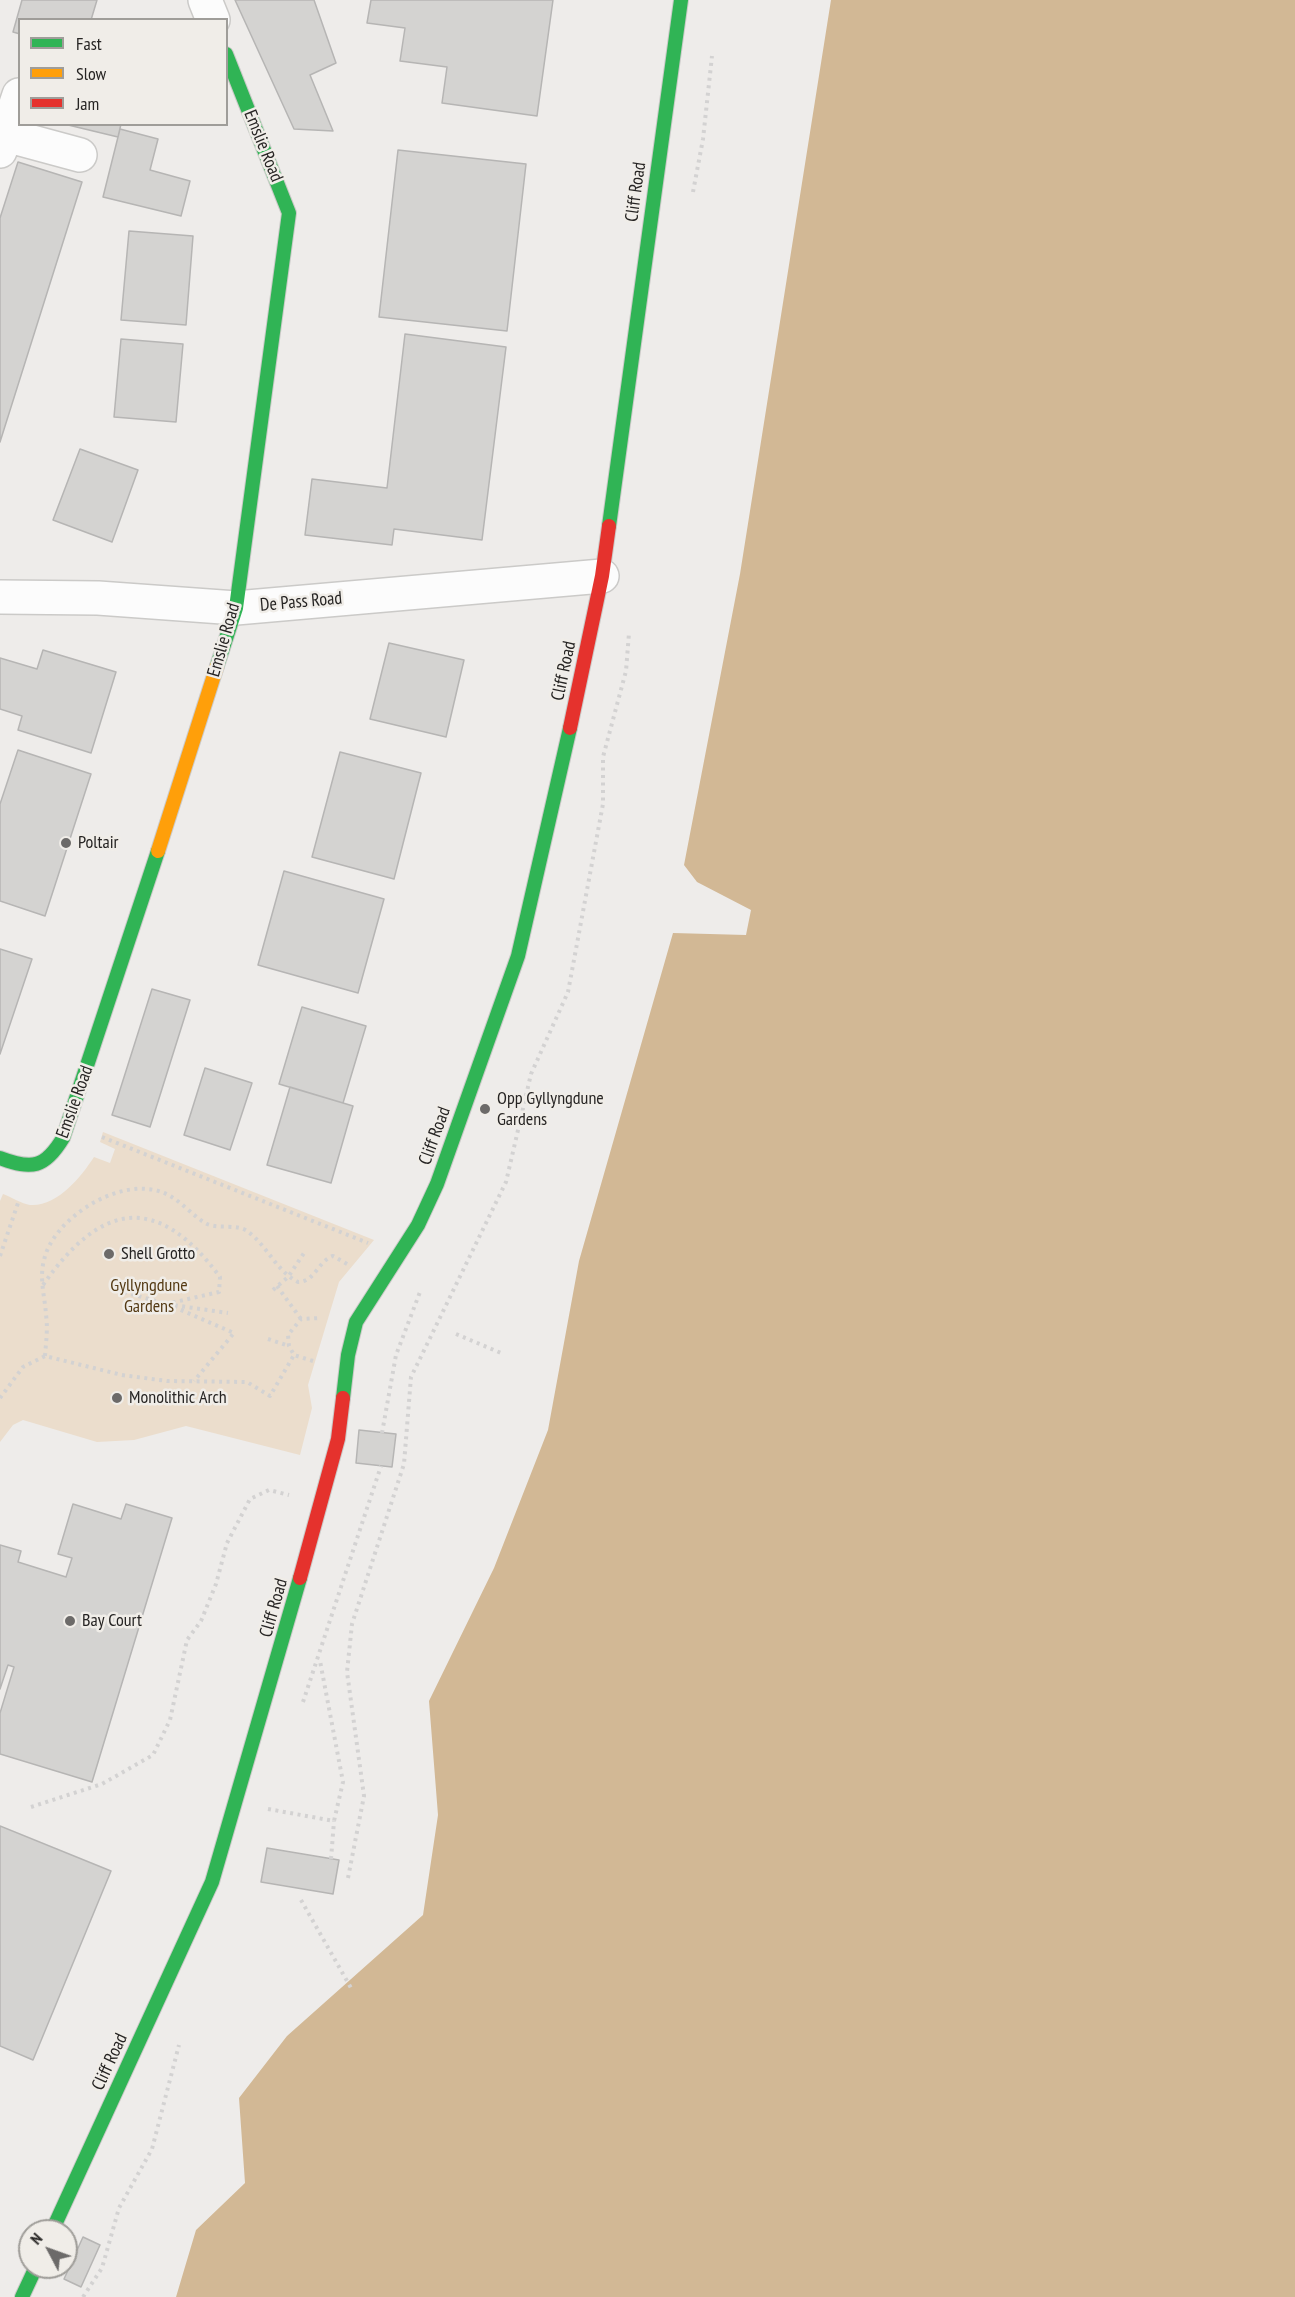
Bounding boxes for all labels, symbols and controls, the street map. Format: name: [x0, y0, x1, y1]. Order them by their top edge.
legend: [18, 18, 228, 126]
text: Fast: [76, 32, 102, 55]
text: Slow: [76, 62, 106, 85]
text: Jam: [76, 92, 99, 115]
street label: Emslie Road: [239, 107, 287, 185]
street label: Cliff Road: [621, 161, 651, 223]
street label: De Pass Road: [259, 588, 343, 616]
street label: Emslie Road: [203, 601, 245, 679]
street label: Cliff Road: [547, 639, 581, 703]
place label: Poltair: [78, 832, 119, 854]
marker: Poltair: [59, 836, 73, 850]
street label: Emslie Road: [52, 1063, 98, 1141]
place label: Opp Gyllyngdune Gardens: [497, 1088, 604, 1130]
marker: Opp Gyllyngdune Gardens: [478, 1102, 492, 1116]
street label: Cliff Road: [415, 1104, 455, 1168]
place label: Shell Grotto: [121, 1243, 195, 1265]
marker: Shell Grotto: [102, 1247, 116, 1261]
park label: Gyllyngdune Gardens: [110, 1275, 188, 1318]
place label: Monolithic Arch: [129, 1387, 227, 1409]
marker: Monolithic Arch: [110, 1391, 124, 1405]
street label: Cliff Road: [255, 1576, 293, 1640]
place label: Bay Court: [82, 1610, 142, 1632]
marker: Bay Court: [63, 1614, 77, 1628]
street label: Cliff Road: [88, 2030, 132, 2094]
north arrow: [18, 2219, 78, 2279]
text: N: [26, 2229, 46, 2248]

